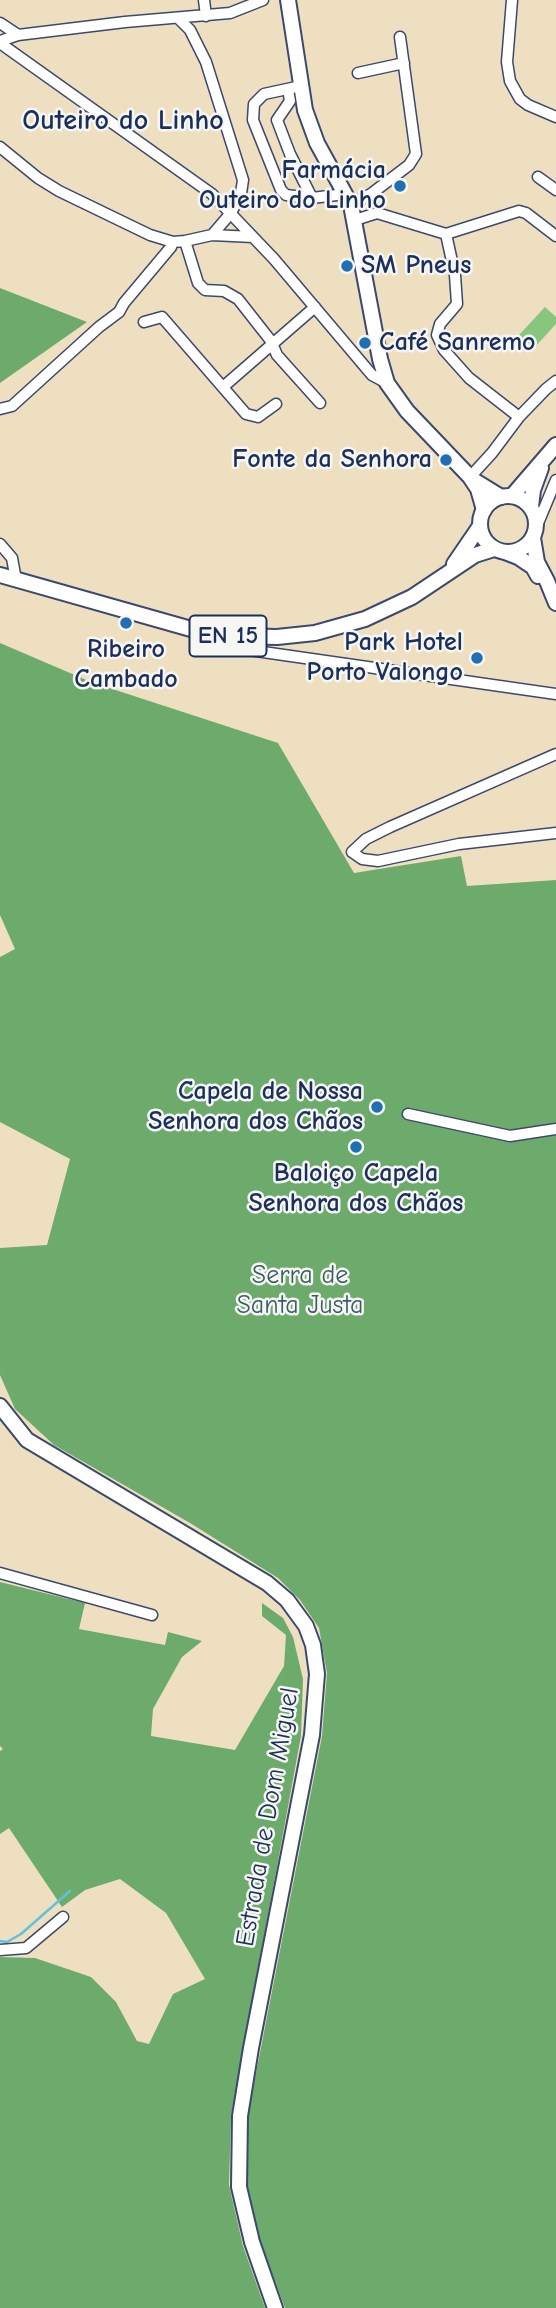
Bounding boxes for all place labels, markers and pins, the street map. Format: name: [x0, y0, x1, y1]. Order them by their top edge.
place label: Farmácia Outeiro do Linho: [199, 155, 386, 216]
marker: Farmácia Outeiro do Linho: [392, 178, 408, 194]
place label: SM Pneus: [361, 250, 471, 282]
marker: SM Pneus: [339, 258, 355, 274]
place label: Café Sanremo: [379, 327, 536, 359]
marker: Café Sanremo: [357, 335, 373, 351]
place label: Fonte da Senhora: [232, 444, 432, 476]
marker: Fonte da Senhora: [438, 452, 454, 468]
marker: Ribeiro Cambado: [118, 615, 134, 631]
place label: Park Hotel Porto Valongo: [307, 627, 463, 688]
place label: Ribeiro Cambado: [74, 634, 178, 696]
marker: Park Hotel Porto Valongo: [469, 650, 485, 666]
place label: Capela de Nossa Senhora dos Chãos: [148, 1076, 363, 1138]
marker: Capela de Nossa Senhora dos Chãos: [369, 1099, 385, 1115]
marker: Baloiço Capela Senhora dos Chãos: [348, 1139, 364, 1155]
place label: Baloiço Capela Senhora dos Chãos: [249, 1158, 463, 1220]

